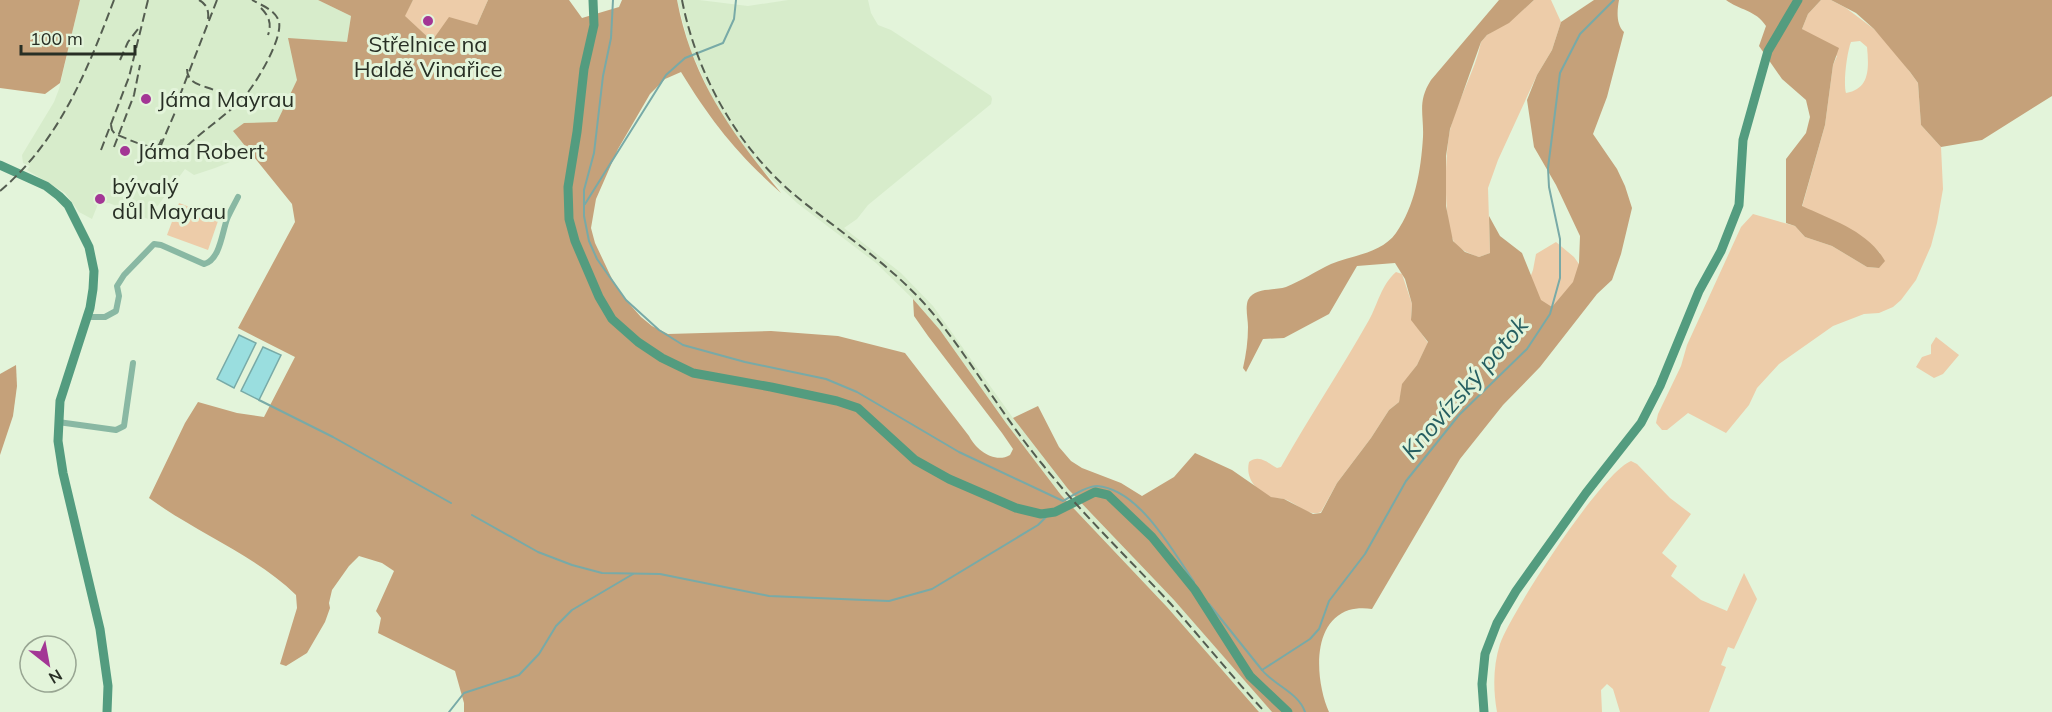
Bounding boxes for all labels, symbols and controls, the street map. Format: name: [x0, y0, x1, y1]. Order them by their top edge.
marker: Střelnice na Haldě Vinařice: [421, 14, 435, 28]
scale bar: [21, 18, 135, 56]
text: 100 m: [30, 27, 83, 50]
place label: Střelnice na Haldě Vinařice: [354, 30, 502, 83]
place label: Jáma Mayrau: [158, 85, 294, 113]
marker: Jáma Mayrau: [139, 92, 153, 106]
place label: Jáma Robert: [137, 137, 265, 165]
marker: Jáma Robert: [118, 144, 132, 158]
place label: bývalý důl Mayrau: [112, 172, 226, 225]
marker: bývalý důl Mayrau: [93, 192, 107, 206]
water label: Knovízský potok: [1394, 310, 1535, 465]
north arrow: [18, 634, 78, 694]
text: N: [45, 665, 66, 689]

